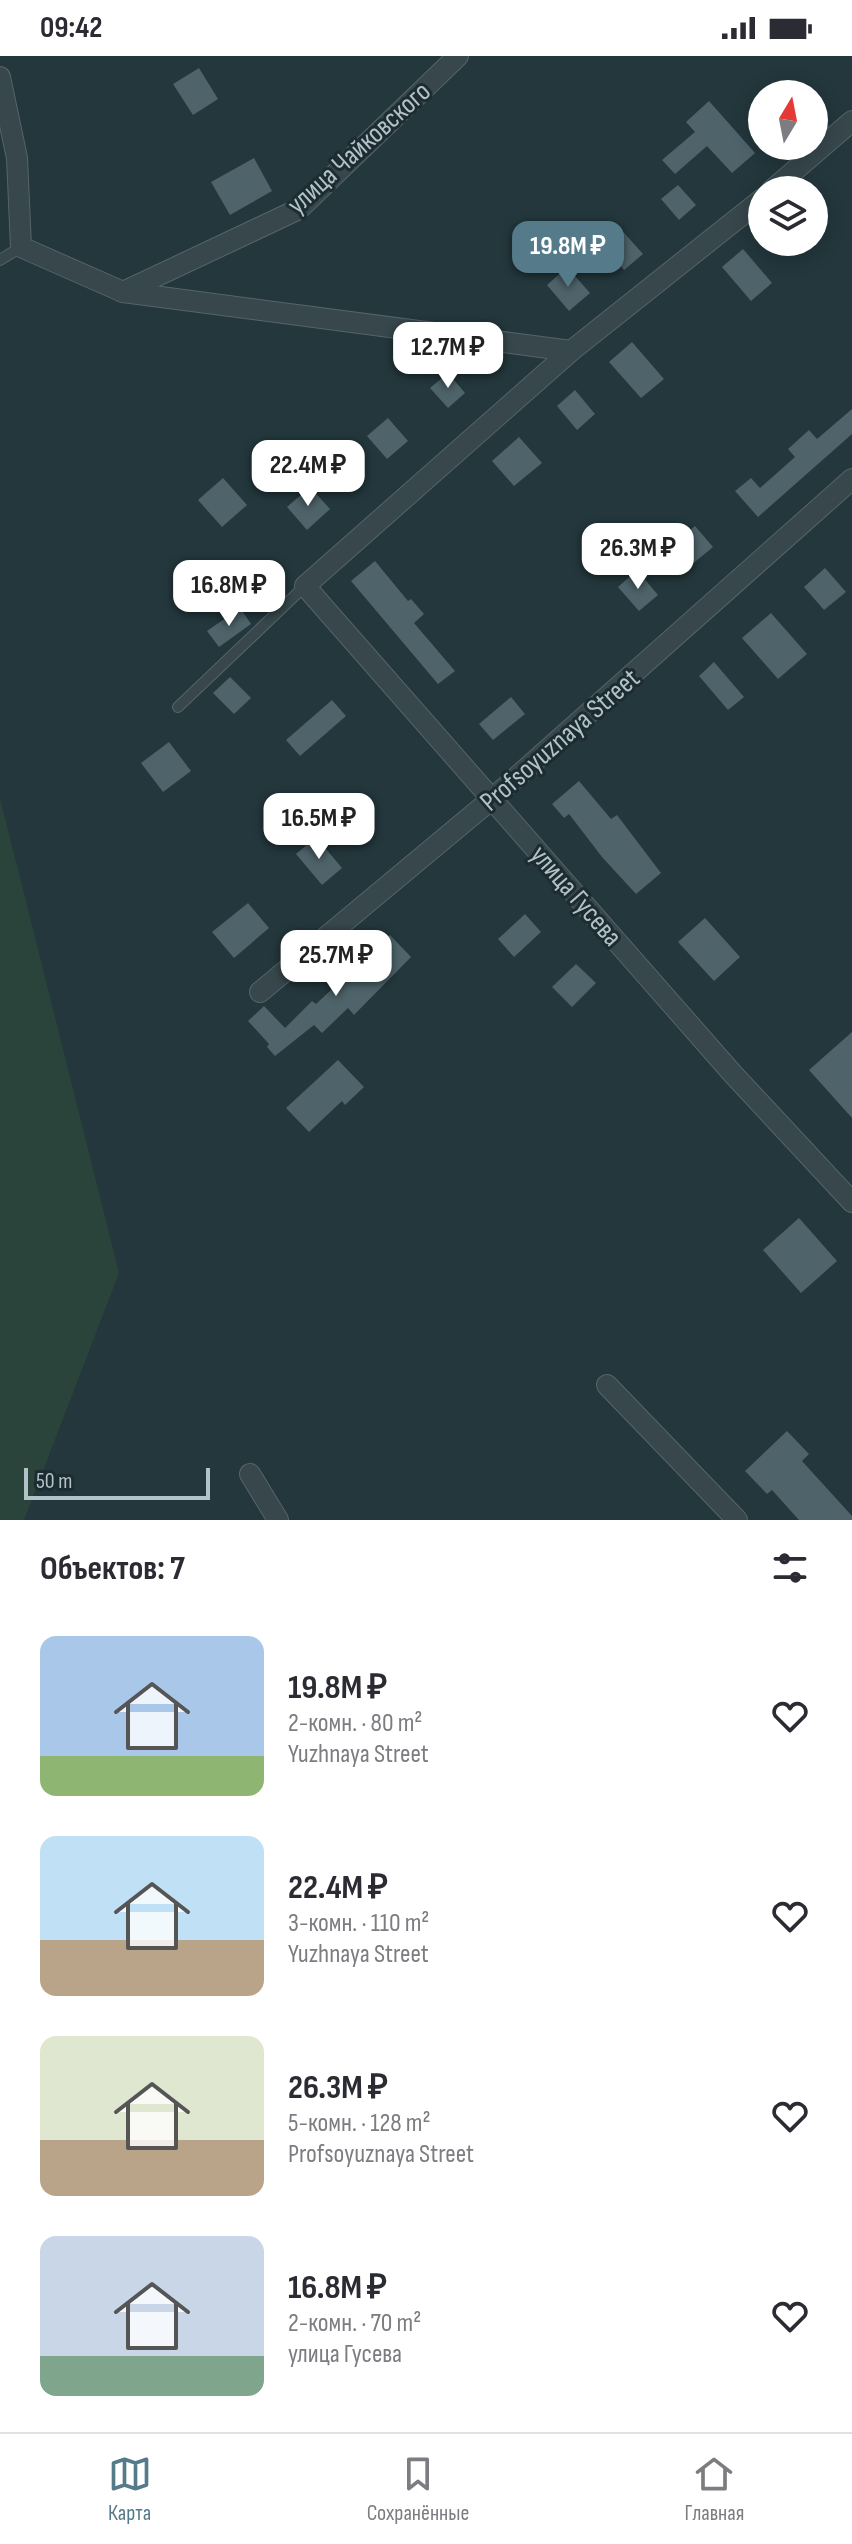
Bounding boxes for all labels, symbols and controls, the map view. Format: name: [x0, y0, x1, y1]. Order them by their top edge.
text: 09:42: [40, 10, 102, 46]
street label: улица Чайковского: [281, 75, 437, 221]
north arrow: [748, 80, 828, 160]
map controls: [748, 80, 828, 256]
button: layers: [748, 176, 828, 256]
pin: 19.8M ₽: [494, 221, 642, 289]
text: 19.8M ₽: [530, 231, 606, 262]
pin: 12.7M ₽: [374, 322, 522, 390]
text: 12.7M ₽: [411, 332, 485, 363]
pin: 22.4M ₽: [234, 440, 382, 508]
text: 22.4M ₽: [270, 450, 346, 481]
pin: 26.3M ₽: [564, 523, 712, 591]
text: 26.3M ₽: [600, 533, 676, 564]
pin: 16.8M ₽: [155, 560, 303, 628]
text: 16.8M ₽: [191, 570, 267, 601]
street label: Profsoyuznaya Street: [474, 662, 646, 818]
pin: 16.5M ₽: [245, 793, 393, 861]
text: 16.5M ₽: [282, 803, 356, 834]
street label: улица Гусева: [523, 839, 629, 953]
pin: 25.7M ₽: [262, 930, 410, 998]
text: 25.7M ₽: [299, 940, 373, 971]
scale bar: [24, 1464, 210, 1500]
text: 50 m: [36, 1468, 72, 1495]
icon: filters: [768, 1546, 812, 1590]
text: Объектов: 7: [40, 1548, 185, 1589]
text: 19.8M ₽: [288, 1667, 387, 1708]
icon: home: [104, 1668, 200, 1764]
icon: heart: [768, 1694, 812, 1738]
text: 2-комн. · 80 m²: [288, 1708, 422, 1739]
text: Yuzhnaya Street: [288, 1739, 429, 1770]
text: 22.4M ₽: [288, 1867, 388, 1908]
icon: home: [104, 1868, 200, 1964]
icon: heart: [768, 1894, 812, 1938]
text: 3-комн. · 110 m²: [288, 1908, 429, 1939]
text: Yuzhnaya Street: [288, 1939, 429, 1970]
text: 26.3M ₽: [288, 2067, 388, 2108]
icon: home: [104, 2068, 200, 2164]
icon: heart: [768, 2094, 812, 2138]
text: 5-комн. · 128 m²: [288, 2108, 431, 2139]
text: Profsoyuznaya Street: [288, 2139, 474, 2170]
text: 16.8M ₽: [288, 2267, 387, 2308]
icon: home: [104, 2268, 200, 2364]
icon: heart: [768, 2294, 812, 2338]
text: 2-комн. · 70 m²: [288, 2308, 421, 2339]
text: улица Гусева: [288, 2339, 402, 2370]
tab: Карта: [108, 2452, 152, 2527]
tab: Сохранённые: [367, 2452, 469, 2527]
tab: Главная: [684, 2452, 744, 2527]

